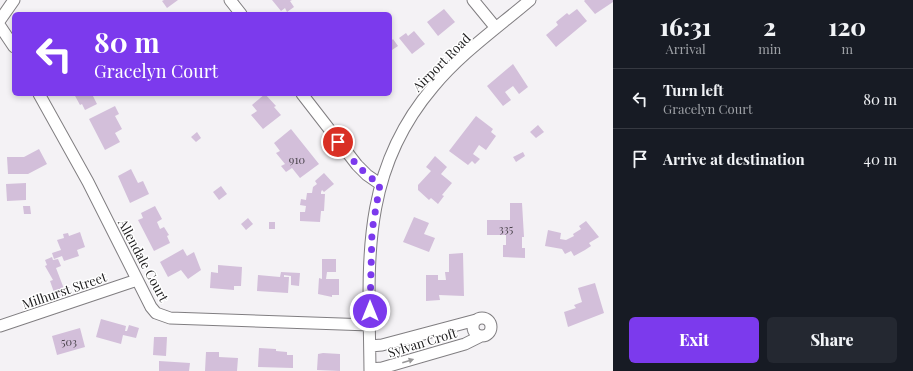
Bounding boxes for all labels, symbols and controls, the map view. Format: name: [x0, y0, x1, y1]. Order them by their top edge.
text: 16:31: [660, 10, 711, 42]
text: 2: [763, 10, 776, 42]
text: 120: [828, 10, 866, 42]
text: 80 m: [94, 23, 160, 60]
icon: left: [28, 28, 80, 80]
street label: Airport Road: [408, 29, 474, 95]
text: Arrival: [666, 40, 706, 57]
text: min: [758, 40, 781, 57]
text: m: [841, 40, 853, 57]
text: Gracelyn Court: [94, 59, 218, 83]
text: Turn left: [663, 80, 724, 100]
icon: left: [629, 88, 651, 110]
text: 80 m: [863, 89, 897, 109]
text: Gracelyn Court: [663, 100, 753, 117]
pin: [321, 125, 355, 159]
icon: arrive: [327, 131, 349, 153]
icon: arrive: [629, 148, 651, 170]
text: Arrive at destination: [663, 149, 805, 169]
text: 40 m: [864, 149, 897, 169]
house number: 910: [289, 152, 306, 167]
street label: Allendale Court: [115, 215, 173, 305]
house number: 335: [499, 221, 514, 236]
street label: Milhurst Street: [20, 267, 109, 312]
position arrow: [349, 290, 391, 332]
button: Exit: [629, 317, 759, 363]
button: Share: [767, 317, 897, 363]
street label: Sylvan Croft: [385, 323, 459, 361]
house number: 503: [61, 334, 77, 349]
one-way arrow: [402, 358, 414, 364]

